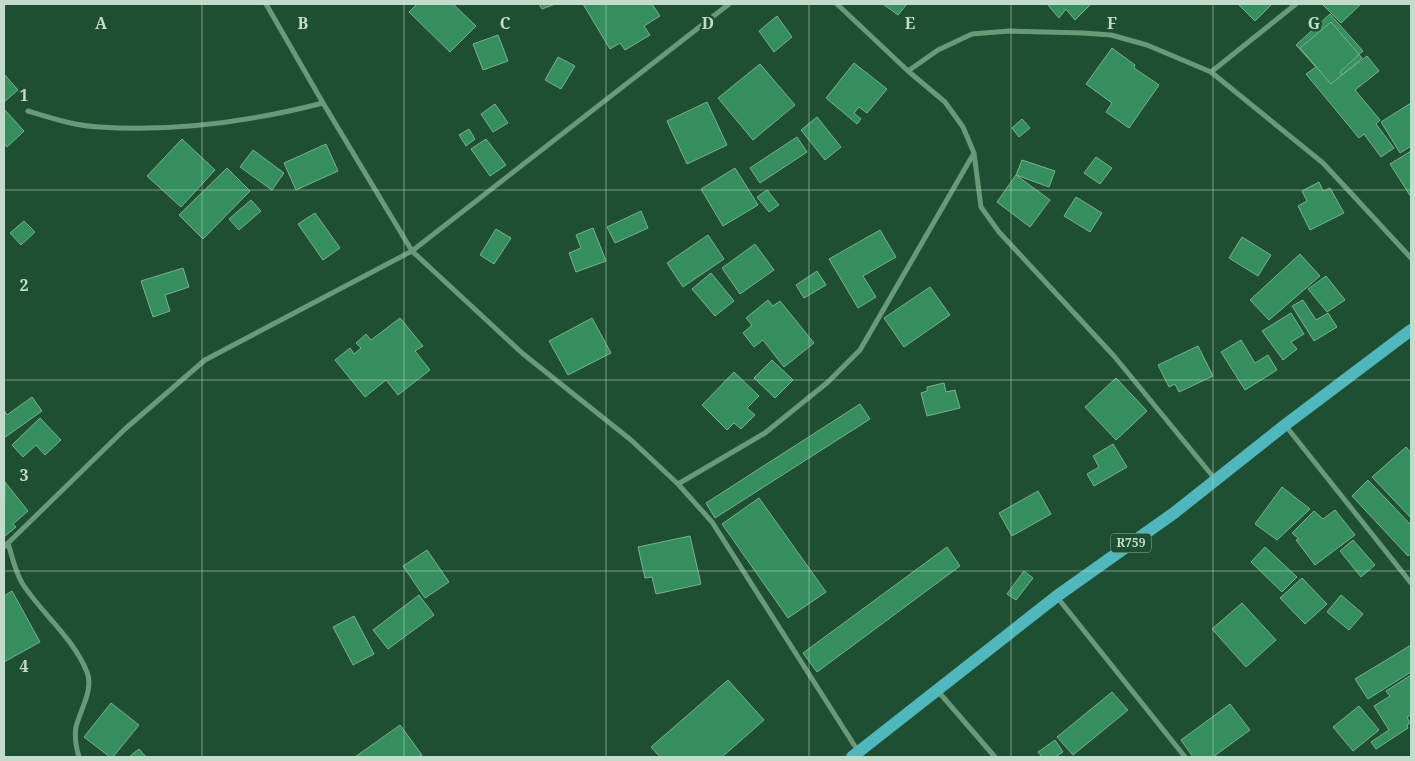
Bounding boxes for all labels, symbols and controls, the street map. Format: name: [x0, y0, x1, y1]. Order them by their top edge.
text: A: [95, 12, 108, 34]
text: B: [298, 12, 309, 34]
text: C: [500, 12, 511, 34]
text: D: [702, 12, 714, 34]
text: E: [905, 12, 915, 34]
text: F: [1107, 12, 1117, 34]
text: G: [1308, 12, 1320, 34]
text: 1: [19, 84, 29, 106]
text: 2: [19, 274, 29, 296]
text: 3: [19, 464, 29, 486]
road number: R759: [1111, 534, 1151, 552]
text: 4: [19, 655, 29, 677]

